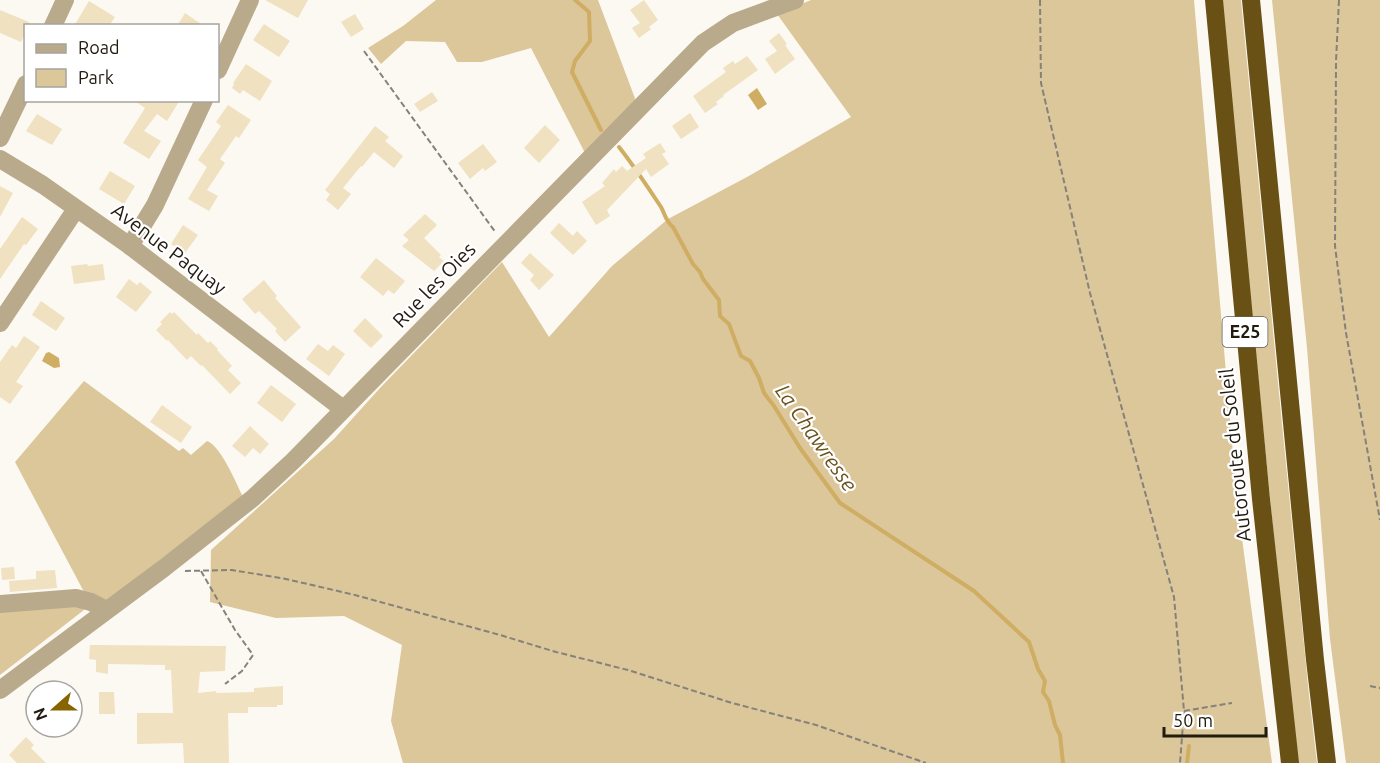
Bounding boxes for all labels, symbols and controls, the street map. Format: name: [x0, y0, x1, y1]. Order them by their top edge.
legend: [24, 24, 219, 102]
text: Road: [78, 37, 120, 57]
text: Park: [78, 67, 114, 87]
street label: Avenue Paquay: [108, 198, 231, 299]
street label: Rue les Oies: [387, 237, 480, 332]
road number: E25: [1222, 317, 1268, 347]
street label: Autoroute du Soleil: [1214, 367, 1255, 543]
water label: La Chawresse: [771, 379, 863, 496]
north arrow: [24, 679, 84, 739]
scale bar: [1164, 700, 1266, 738]
text: N: [29, 706, 51, 723]
text: 50 m: [1173, 710, 1213, 730]

